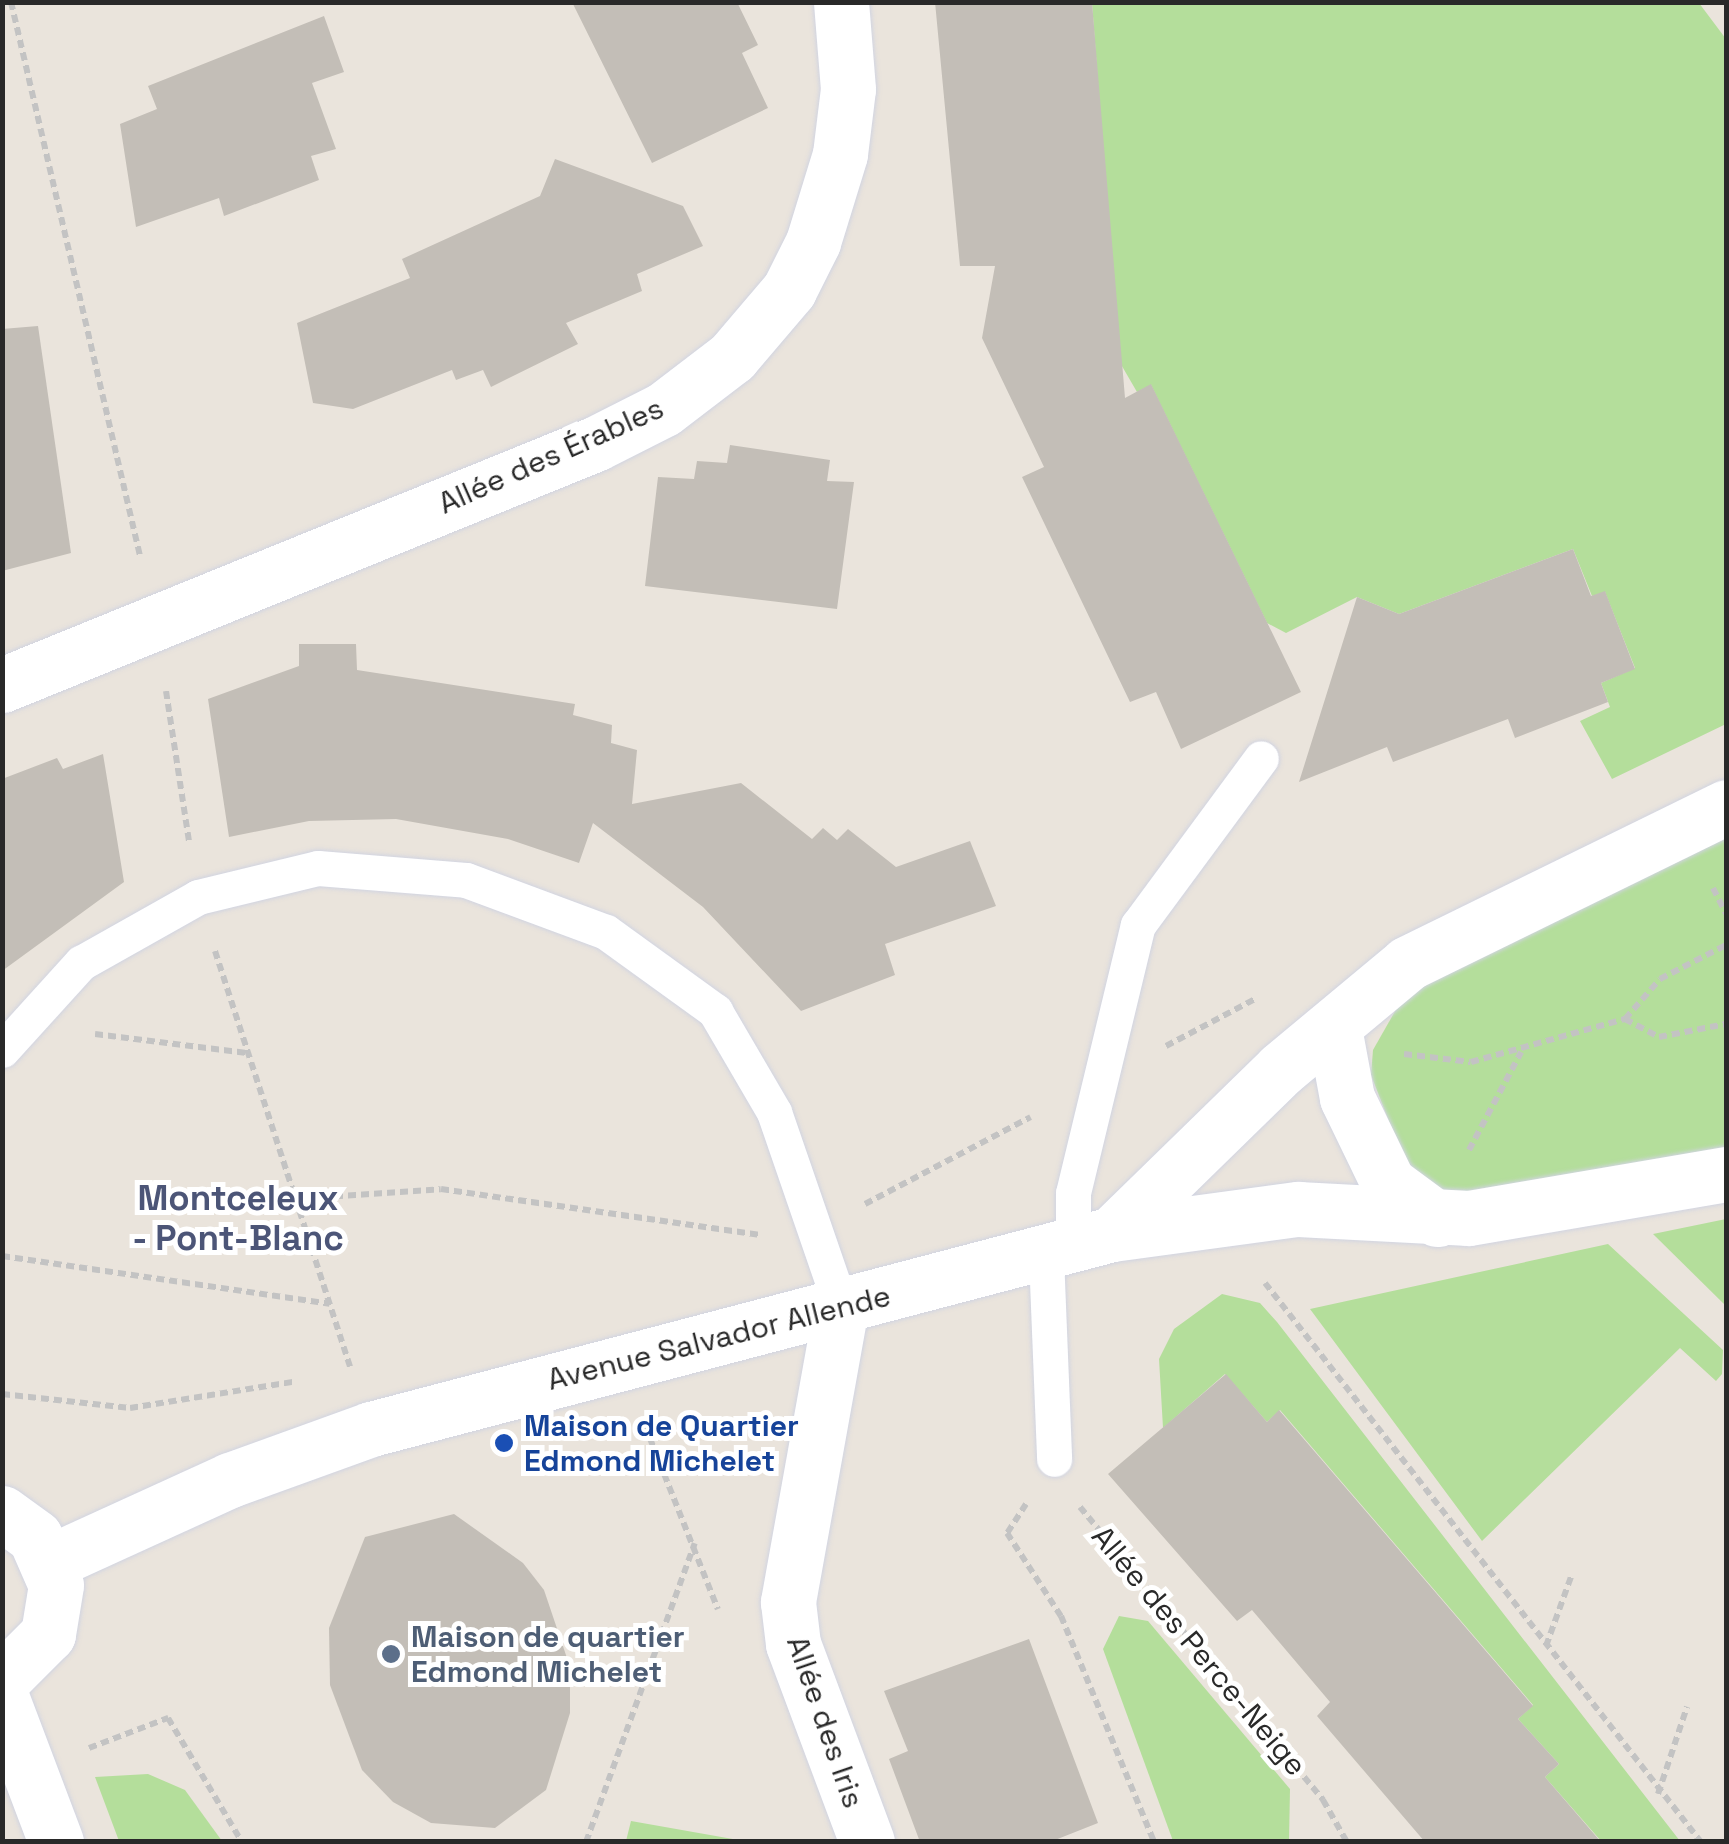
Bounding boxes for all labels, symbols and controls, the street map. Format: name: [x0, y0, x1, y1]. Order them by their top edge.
street label: Allée des Érables: [433, 390, 669, 522]
district label: Montceleux - Pont-Blanc: [132, 1177, 344, 1259]
street label: Avenue Salvador Allende: [543, 1278, 895, 1398]
place label: Maison de Quartier Edmond Michelet: [524, 1408, 799, 1478]
marker: Maison de Quartier Edmond Michelet: [493, 1432, 515, 1454]
street label: Allée des Perce-Neige: [1084, 1519, 1314, 1783]
place label: Maison de quartier Edmond Michelet: [411, 1619, 685, 1690]
street label: Allée des Iris: [779, 1631, 871, 1813]
marker: Maison de quartier Edmond Michelet: [380, 1643, 402, 1665]

